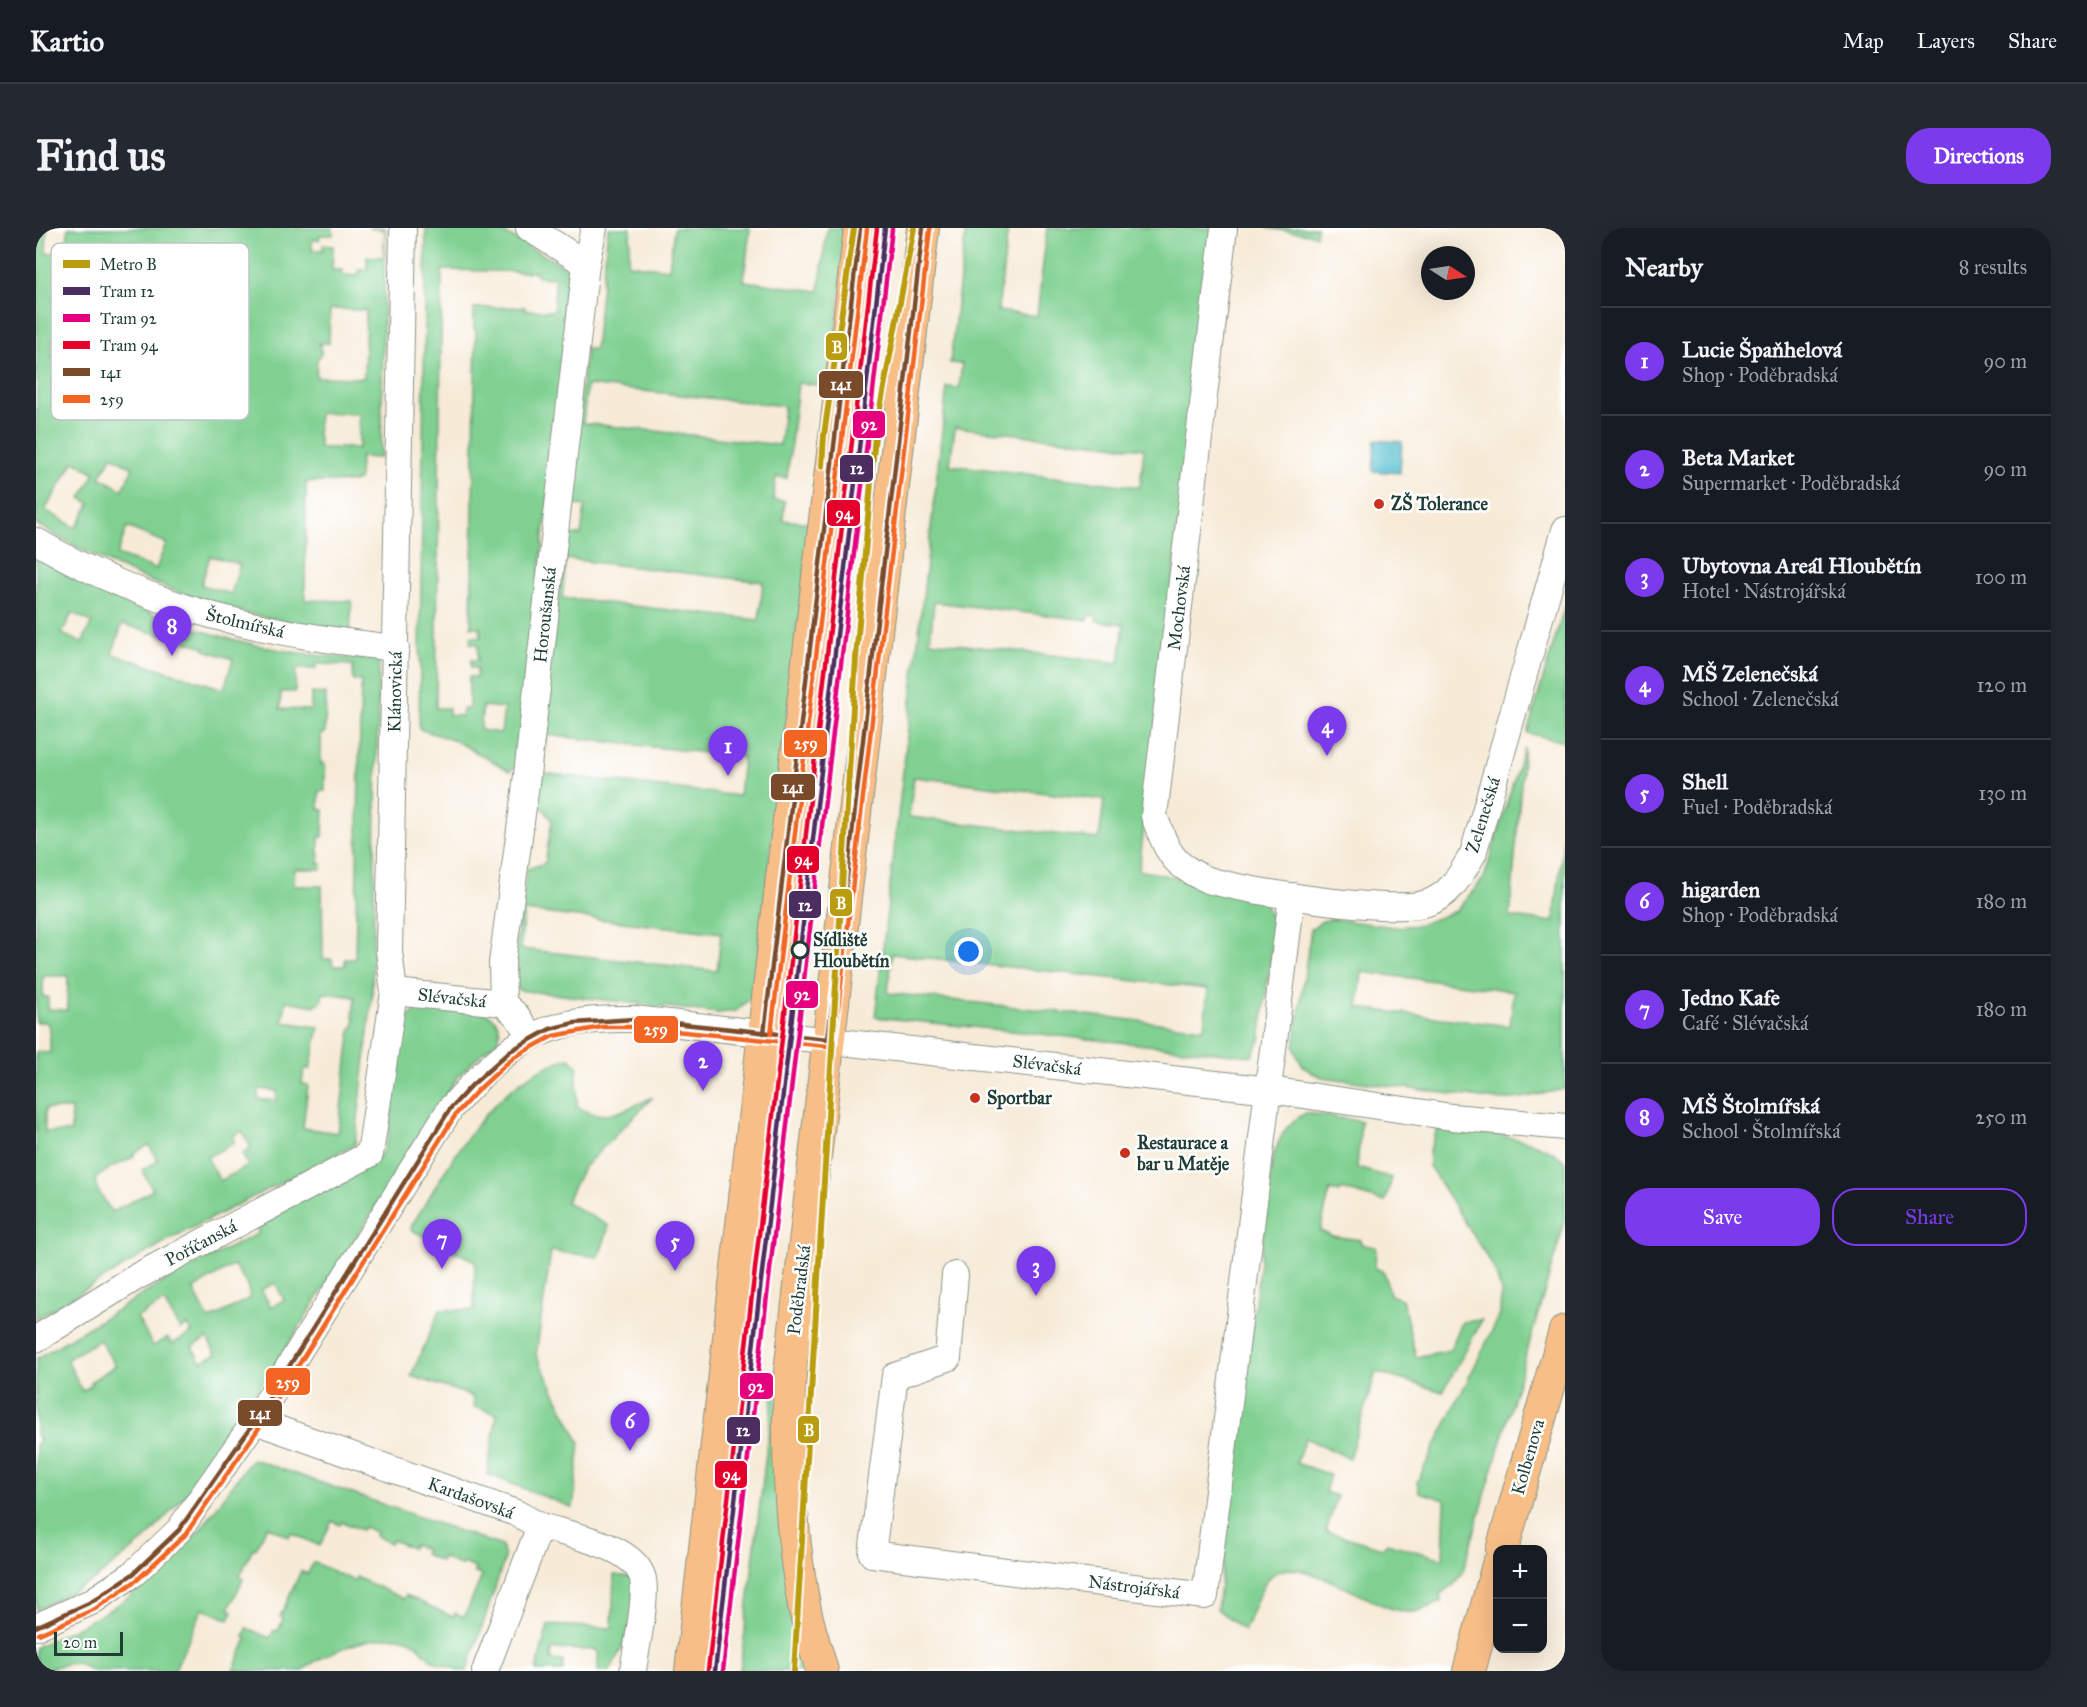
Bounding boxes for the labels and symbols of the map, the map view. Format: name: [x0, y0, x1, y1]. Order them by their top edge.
legend: [51, 243, 249, 420]
north arrow: [1421, 246, 1475, 300]
text: Metro B: [100, 255, 157, 274]
text: Tram 12: [100, 282, 155, 301]
text: Tram 92: [100, 309, 157, 328]
line badge: B: [825, 332, 848, 361]
text: Tram 94: [100, 336, 159, 355]
text: B: [832, 338, 842, 357]
text: 141: [100, 363, 122, 382]
line badge: 141: [818, 370, 864, 399]
text: 141: [830, 375, 852, 395]
text: 259: [100, 390, 124, 409]
line badge: 92: [852, 410, 886, 439]
text: 92: [861, 415, 878, 435]
line badge: 12: [839, 454, 874, 483]
text: 12: [850, 459, 865, 478]
place label: ZŠ Tolerance: [1391, 492, 1488, 515]
marker: ZŠ Tolerance: [1372, 497, 1386, 511]
line badge: 94: [826, 499, 861, 527]
text: 94: [835, 504, 854, 524]
street label: Mochovská: [1163, 564, 1195, 652]
street label: Horoušanská: [529, 566, 561, 664]
street label: Štolmířská: [204, 602, 287, 643]
pin: 8: [152, 606, 192, 656]
street label: Klánovická: [383, 651, 407, 733]
pin: 4: [1308, 706, 1346, 756]
pin: 1: [708, 726, 748, 776]
line badge: 259: [783, 729, 828, 758]
text: 259: [794, 734, 818, 754]
line badge: 141: [770, 773, 816, 801]
street label: Zelenečská: [1461, 774, 1505, 856]
text: 141: [782, 778, 804, 798]
line badge: 94: [786, 845, 820, 874]
text: 94: [794, 850, 813, 870]
line badge: B: [829, 888, 853, 917]
line badge: 12: [788, 890, 822, 919]
text: B: [836, 894, 846, 913]
text: 12: [798, 896, 813, 915]
place label: Sídliště Hloubětín: [813, 929, 890, 972]
your location: [954, 937, 983, 966]
marker: Sídliště Hloubětín: [791, 941, 809, 959]
line badge: 92: [785, 980, 819, 1009]
street label: Slévačská: [417, 983, 488, 1013]
text: 92: [794, 985, 811, 1005]
line badge: 259: [633, 1015, 679, 1044]
text: 259: [644, 1020, 668, 1040]
pin: 2: [684, 1042, 722, 1091]
street label: Slévačská: [1011, 1050, 1083, 1080]
place label: Sportbar: [987, 1087, 1053, 1110]
marker: Sportbar: [968, 1091, 982, 1105]
place label: Restaurace a bar u Matěje: [1136, 1132, 1230, 1176]
marker: Restaurace a bar u Matěje: [1118, 1146, 1132, 1160]
street label: Poříčanská: [161, 1215, 241, 1271]
pin: 7: [422, 1220, 462, 1269]
pin: 5: [656, 1222, 694, 1271]
street label: Poděbradská: [783, 1244, 815, 1336]
pin: 3: [1016, 1246, 1056, 1296]
line badge: 259: [265, 1367, 311, 1396]
line badge: 92: [739, 1372, 774, 1400]
text: 259: [276, 1373, 300, 1393]
text: 92: [748, 1377, 765, 1397]
line badge: 141: [237, 1399, 283, 1427]
pin: 6: [610, 1402, 650, 1451]
text: 141: [249, 1404, 271, 1424]
line badge: B: [797, 1415, 820, 1444]
line badge: 12: [726, 1416, 761, 1445]
street label: Kolbenova: [1507, 1416, 1549, 1497]
text: 12: [736, 1421, 751, 1440]
text: B: [804, 1421, 814, 1440]
line badge: 94: [714, 1460, 748, 1489]
text: 94: [722, 1465, 741, 1485]
street label: Kardašovská: [425, 1472, 518, 1524]
street label: Nástrojářská: [1087, 1570, 1182, 1604]
scale bar: [54, 1629, 123, 1656]

